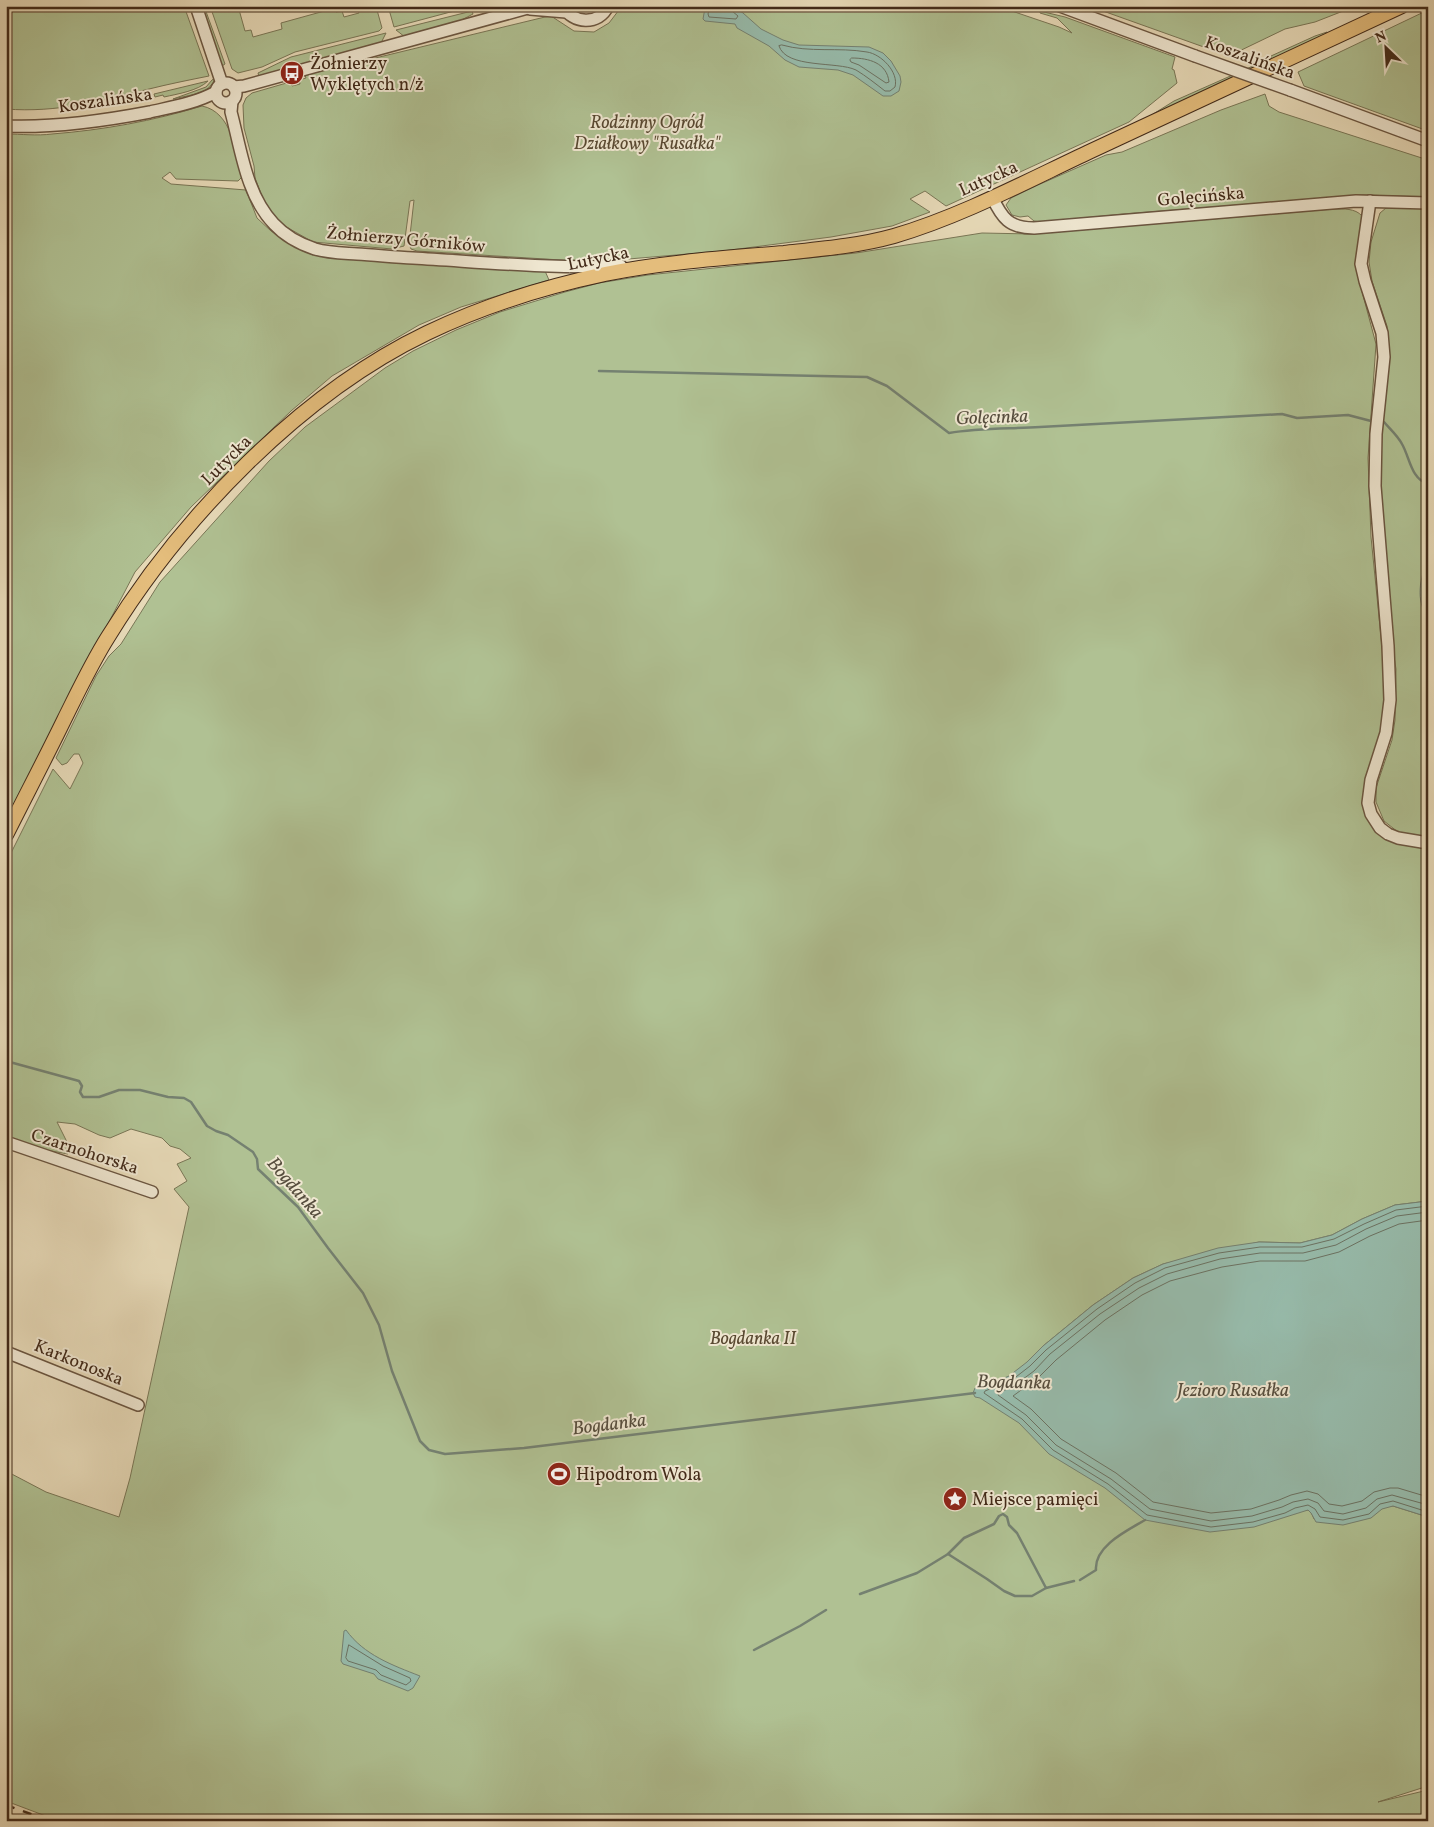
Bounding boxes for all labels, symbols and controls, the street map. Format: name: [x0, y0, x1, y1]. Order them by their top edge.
north arrow: [1362, 22, 1412, 72]
text: N: [1373, 27, 1390, 48]
street label: Koszalińska: [1201, 30, 1298, 86]
place label: Żołnierzy Wyklętych n/ż: [310, 52, 424, 98]
bus stop icon: Żołnierzy Wyklętych n/ż: [279, 60, 305, 86]
street label: Koszalińska: [57, 83, 154, 120]
park label: Rodzinny Ogród Działkowy "Rusałka": [574, 111, 721, 157]
street label: Lutycka: [955, 155, 1022, 203]
street label: Golęcińska: [1157, 181, 1246, 214]
street label: Żołnierzy Górników: [325, 221, 486, 260]
street label: Lutycka: [565, 241, 631, 278]
water label: Golęcinka: [955, 404, 1029, 432]
street label: Lutycka: [196, 430, 258, 492]
street label: Czarnohorska: [28, 1123, 142, 1182]
water label: Bogdanka: [260, 1152, 329, 1225]
park label: Bogdanka II: [710, 1327, 797, 1352]
street label: Karkonoska: [30, 1334, 127, 1393]
water label: Bogdanka: [977, 1369, 1051, 1397]
water label: Jezioro Rusałka: [1175, 1378, 1289, 1404]
water label: Bogdanka: [571, 1408, 648, 1442]
sports icon: Hipodrom Wola: [546, 1461, 572, 1487]
place label: Hipodrom Wola: [576, 1463, 702, 1488]
place icon: Miejsce pamięci: [942, 1486, 968, 1512]
place label: Miejsce pamięci: [972, 1488, 1098, 1513]

